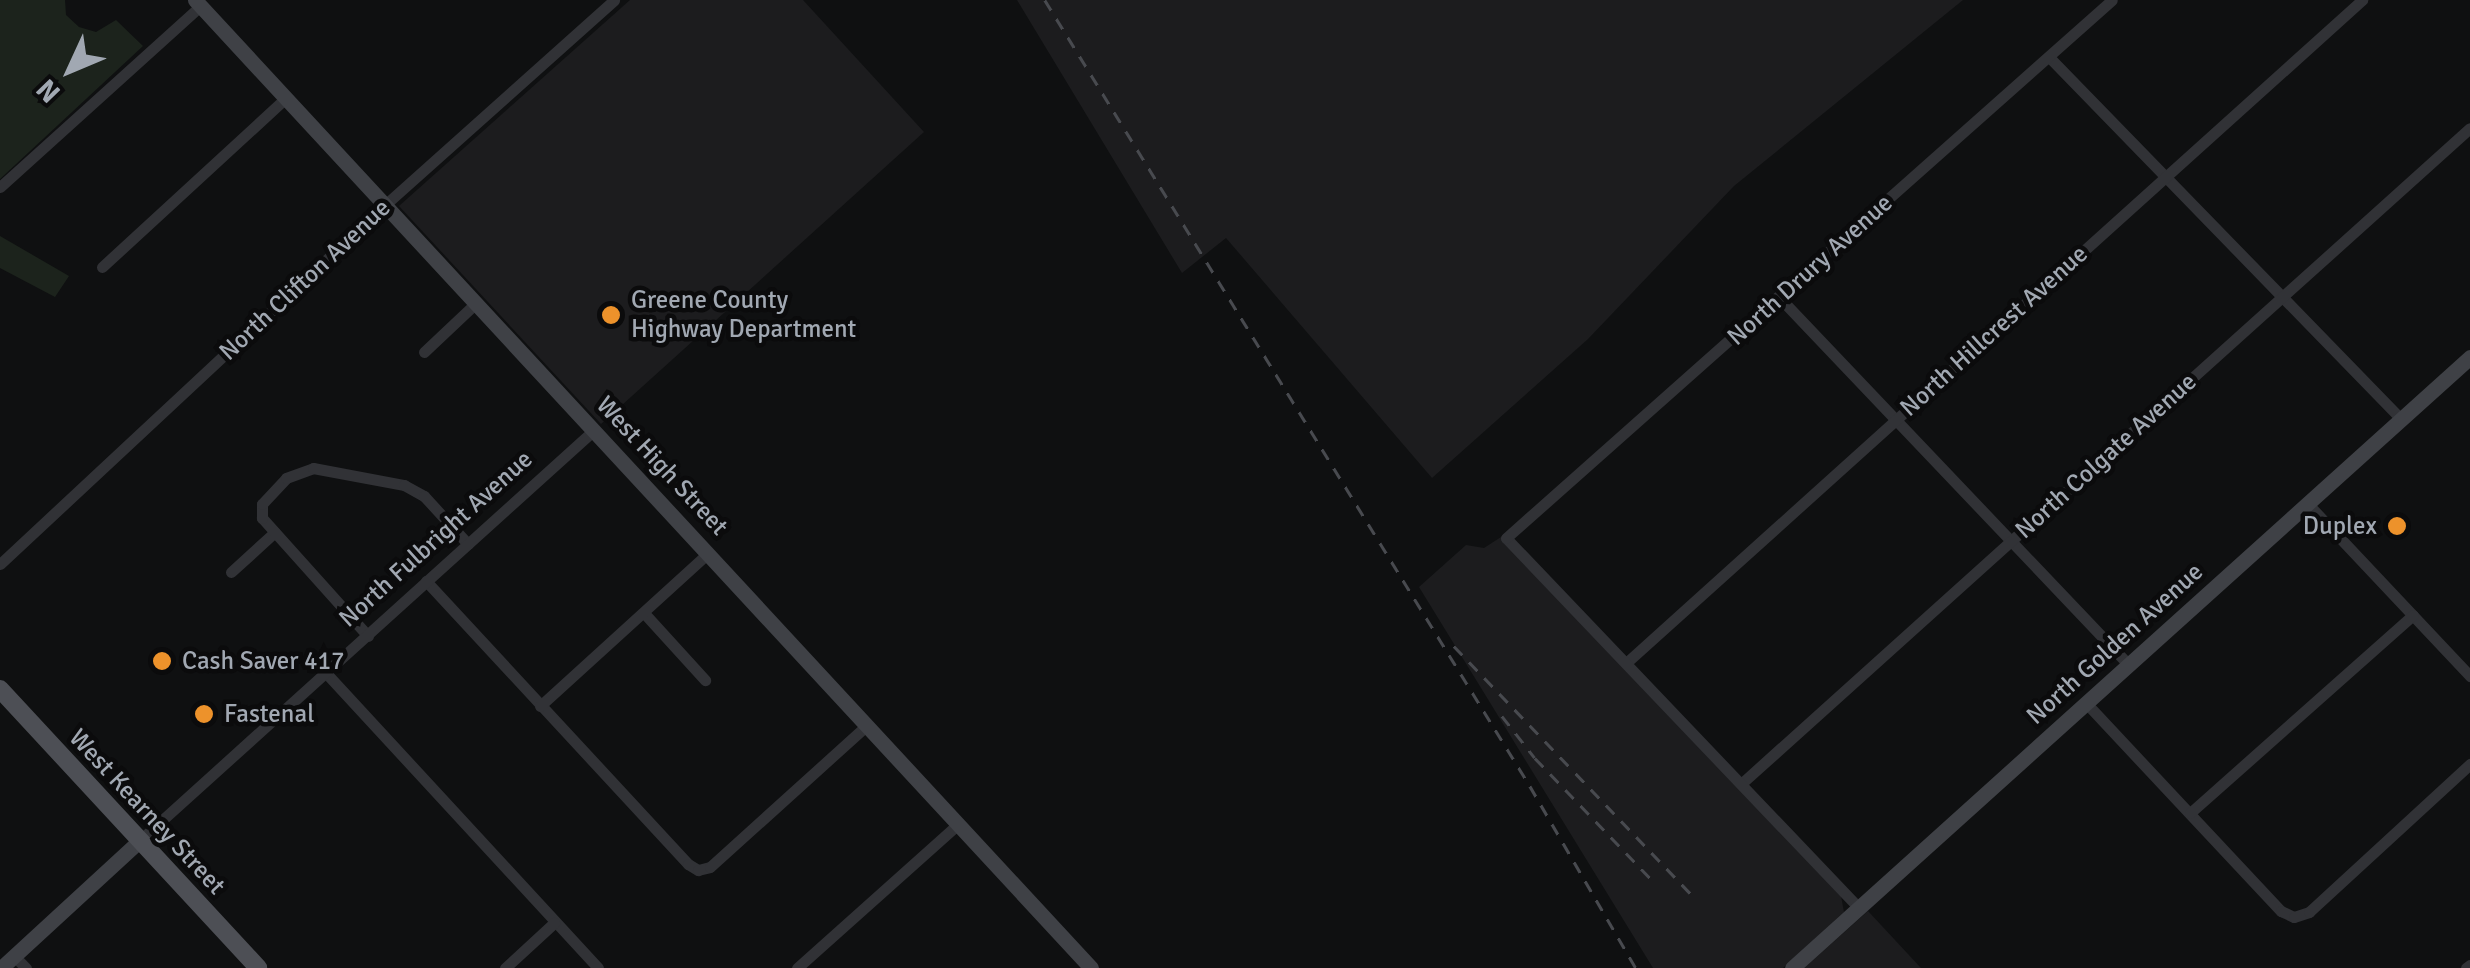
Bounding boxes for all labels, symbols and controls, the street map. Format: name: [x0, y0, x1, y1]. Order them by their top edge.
north arrow: [20, 20, 120, 120]
text: N: [29, 72, 67, 110]
street label: North Drury Avenue: [1721, 188, 1899, 352]
street label: North Clifton Avenue: [213, 193, 397, 367]
street label: North Hillcrest Avenue: [1894, 239, 2094, 423]
place label: Greene County Highway Department: [631, 286, 856, 345]
marker: Greene County Highway Department: [600, 304, 622, 326]
street label: North Colgate Avenue: [2009, 367, 2203, 545]
street label: West High Street: [590, 390, 734, 542]
street label: North Fulbright Avenue: [333, 444, 539, 634]
place label: Duplex: [2303, 511, 2377, 541]
marker: Duplex: [2386, 515, 2408, 537]
street label: North Golden Avenue: [2021, 557, 2209, 731]
place label: Cash Saver 417: [182, 646, 345, 676]
marker: Cash Saver 417: [151, 650, 173, 672]
place label: Fastenal: [224, 699, 314, 729]
marker: Fastenal: [193, 703, 215, 725]
street label: West Kearney Street: [63, 723, 231, 901]

